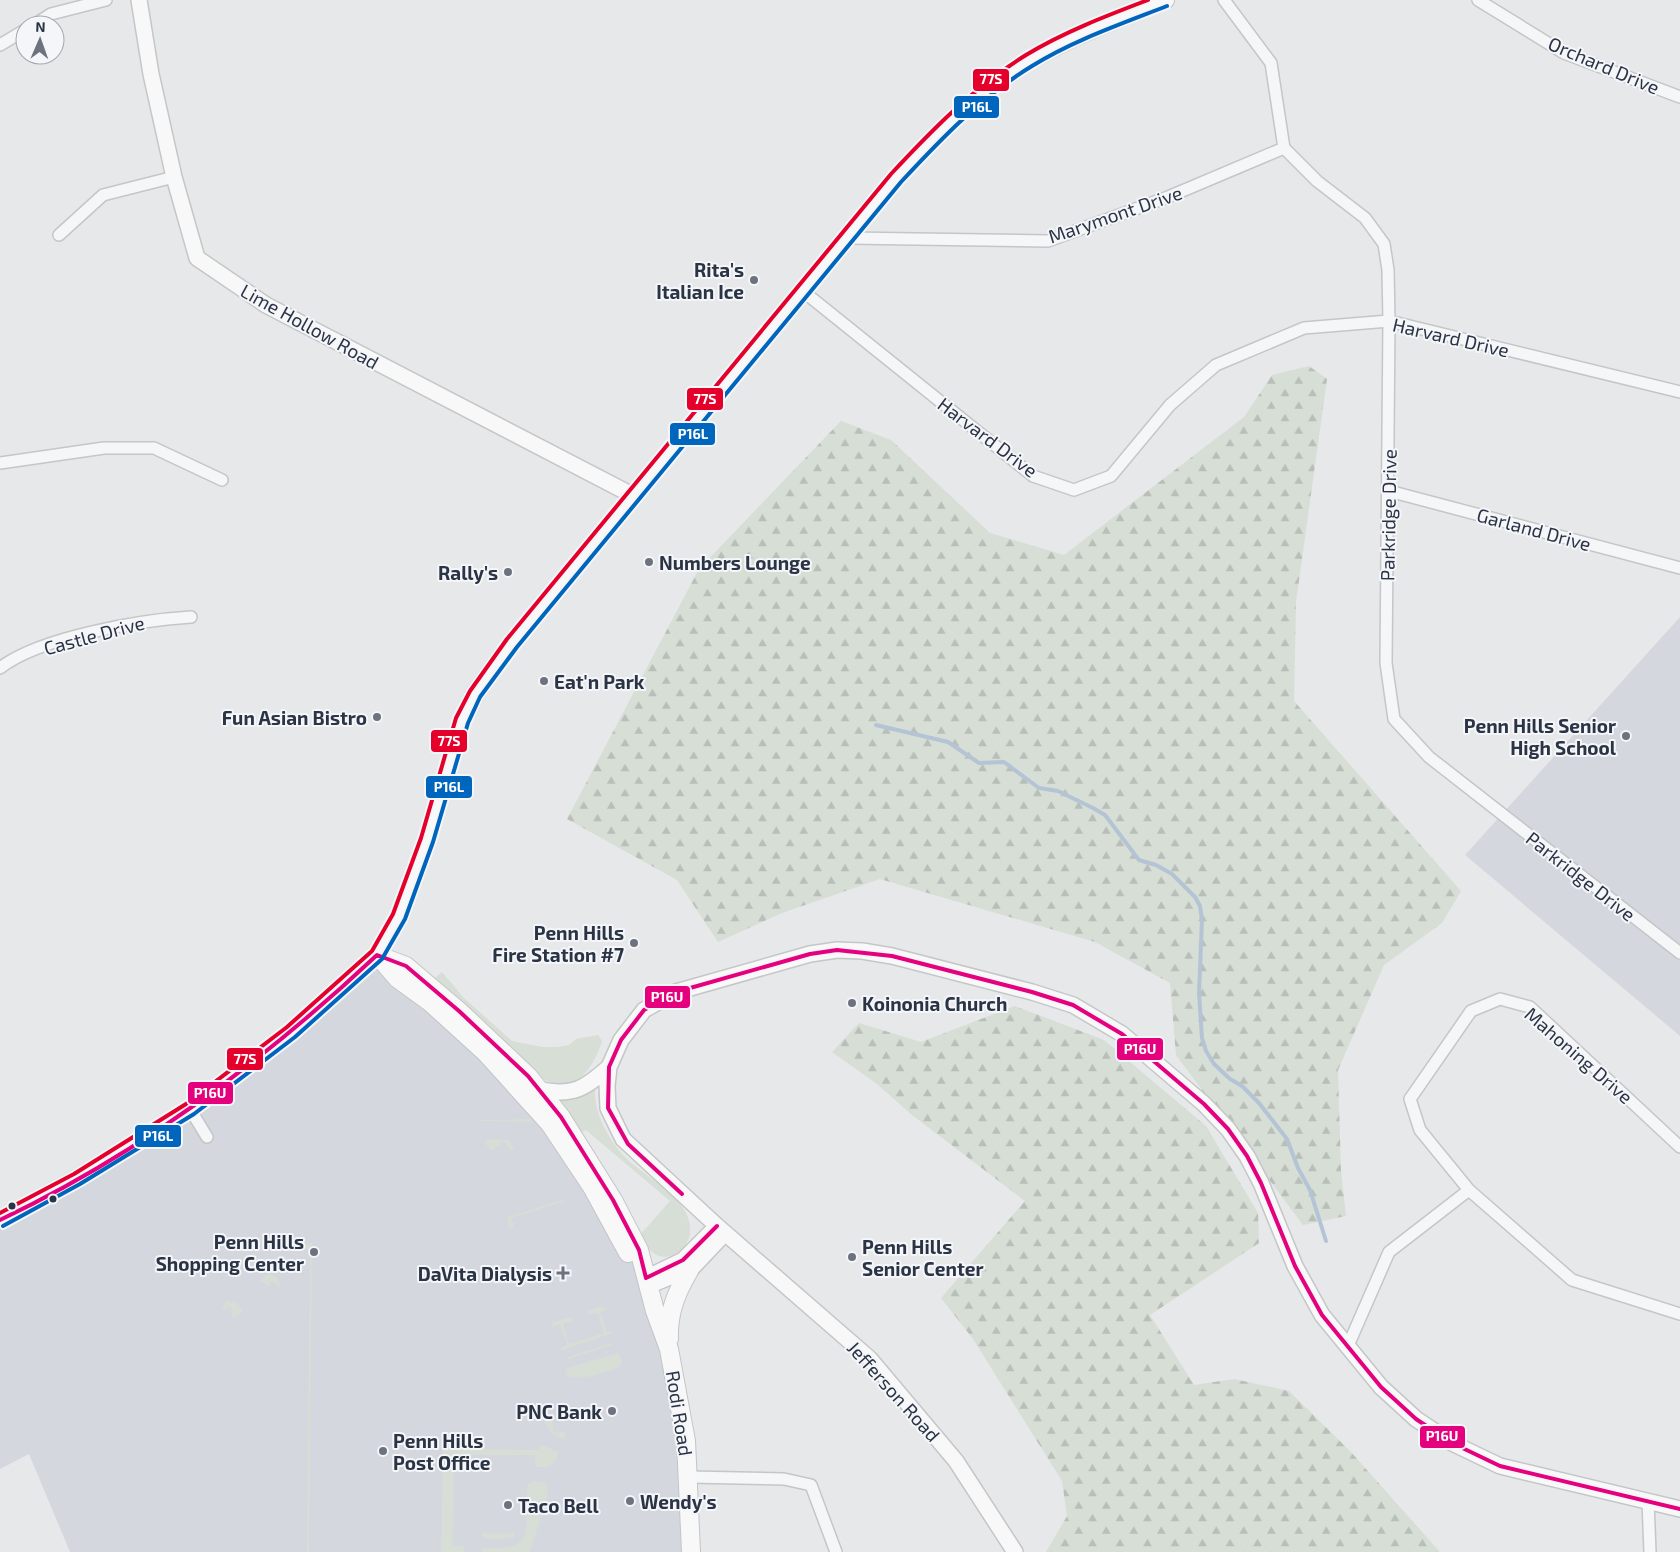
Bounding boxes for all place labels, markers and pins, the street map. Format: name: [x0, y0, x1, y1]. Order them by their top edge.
place label: Rita's Italian Ice: [656, 258, 744, 303]
marker: Rita's Italian Ice: [748, 274, 760, 286]
place label: Numbers Lounge: [659, 551, 811, 574]
marker: Numbers Lounge: [643, 556, 655, 568]
place label: Rally's: [438, 561, 498, 585]
marker: Rally's: [502, 566, 514, 578]
place label: Eat'n Park: [554, 670, 645, 693]
marker: Eat'n Park: [538, 675, 550, 687]
place label: Fun Asian Bistro: [222, 706, 367, 729]
marker: Fun Asian Bistro: [371, 711, 383, 723]
place label: Penn Hills Senior High School: [1464, 714, 1617, 759]
marker: Penn Hills Senior High School: [1620, 730, 1632, 742]
place label: Penn Hills Fire Station #7: [492, 921, 624, 966]
marker: Penn Hills Fire Station #7: [628, 937, 640, 949]
place label: Koinonia Church: [862, 992, 1007, 1015]
marker: Koinonia Church: [846, 997, 858, 1009]
unlabelled marker: [48, 1194, 58, 1204]
unlabelled marker: [7, 1201, 17, 1211]
place label: Penn Hills Shopping Center: [156, 1230, 304, 1275]
place label: Penn Hills Senior Center: [862, 1235, 984, 1280]
marker: Penn Hills Shopping Center: [308, 1246, 320, 1258]
marker: Penn Hills Senior Center: [846, 1251, 858, 1263]
place label: DaVita Dialysis: [418, 1262, 552, 1286]
marker: DaVita Dialysis: [556, 1266, 570, 1280]
place label: PNC Bank: [516, 1400, 602, 1423]
marker: PNC Bank: [606, 1405, 618, 1417]
place label: Penn Hills Post Office: [393, 1429, 491, 1474]
marker: Penn Hills Post Office: [377, 1445, 389, 1457]
place label: Wendy's: [640, 1490, 717, 1514]
place label: Taco Bell: [518, 1494, 600, 1517]
marker: Wendy's: [624, 1495, 636, 1507]
marker: Taco Bell: [502, 1499, 514, 1511]

